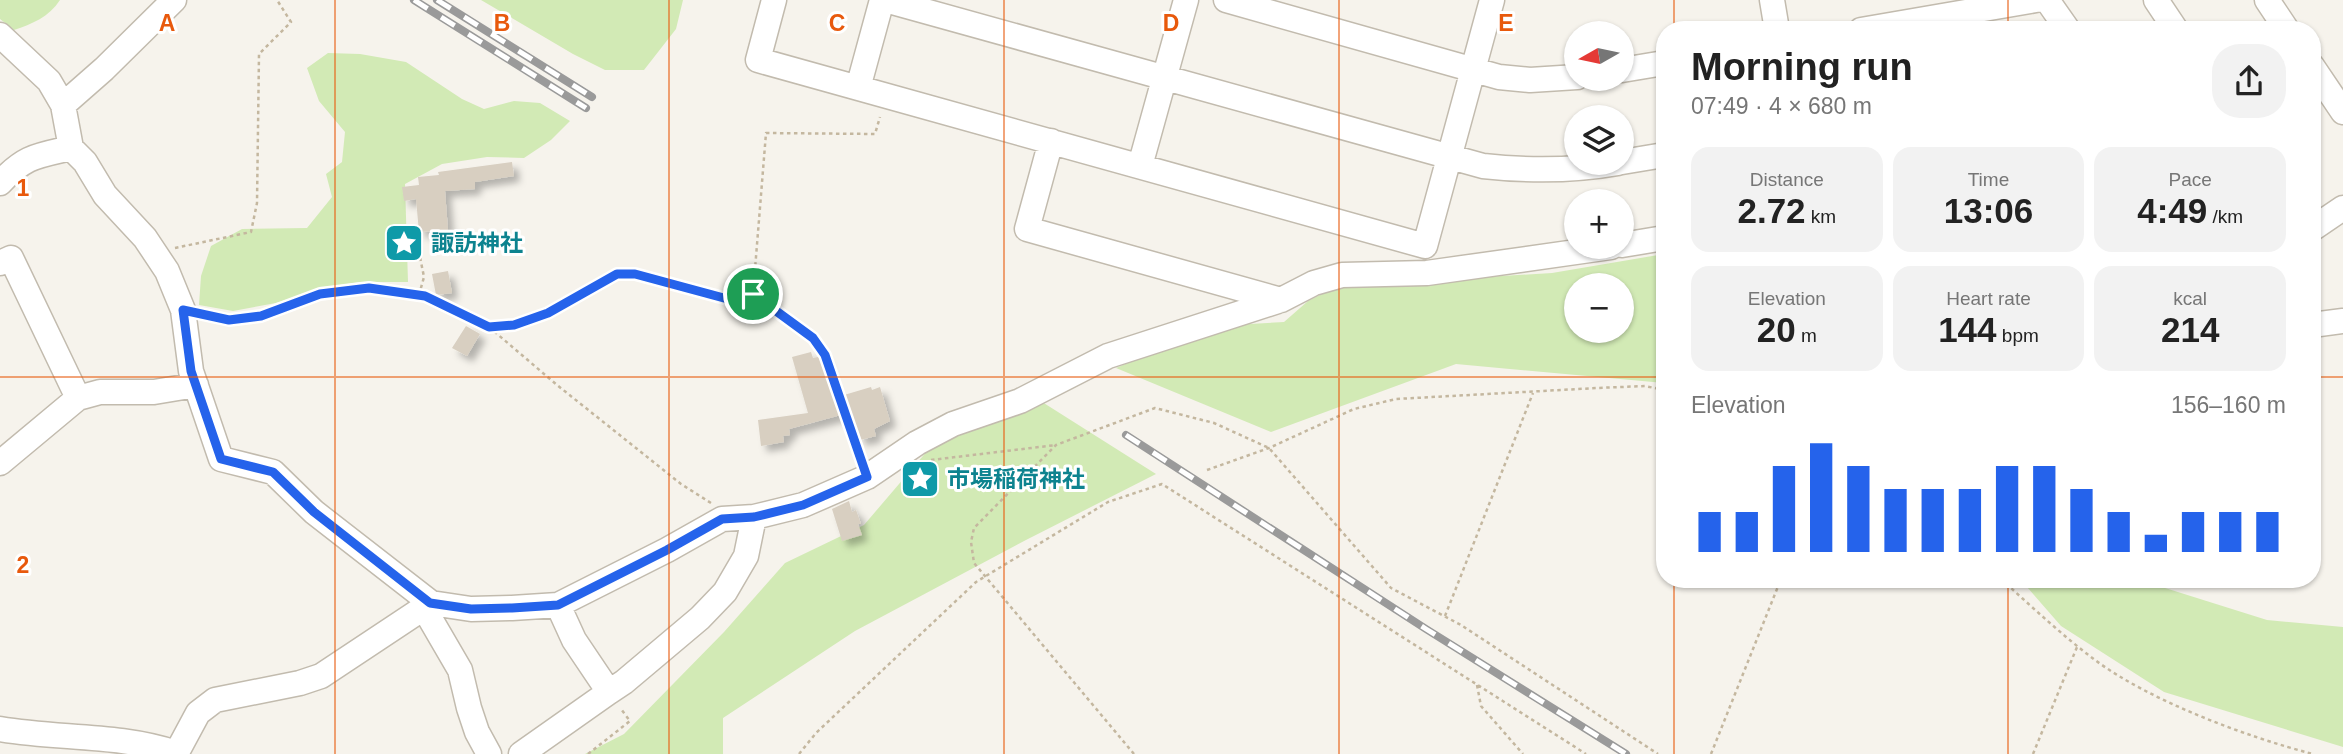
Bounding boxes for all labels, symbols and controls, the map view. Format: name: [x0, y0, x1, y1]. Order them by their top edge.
text: A: [159, 10, 175, 36]
text: B: [494, 10, 510, 36]
text: C: [829, 10, 845, 36]
text: D: [1163, 10, 1179, 36]
text: E: [1498, 10, 1514, 36]
north arrow: [1564, 21, 1634, 91]
map controls: [1564, 21, 1634, 343]
button: share: [2212, 44, 2286, 118]
text: Morning run: [1691, 46, 1913, 88]
text: 07:49 · 4 × 680 m: [1691, 93, 1872, 119]
button: layers: [1564, 105, 1634, 175]
text: Distance: [1750, 169, 1824, 190]
text: Time: [1968, 169, 2009, 190]
text: Pace: [2169, 169, 2212, 190]
text: 1: [17, 175, 30, 201]
button: +: [1564, 189, 1634, 259]
text: 2.72: [1737, 191, 1806, 230]
text: 13:06: [1944, 191, 2033, 230]
text: 4:49: [2137, 191, 2207, 230]
text: km: [1806, 206, 1836, 227]
text: /km: [2207, 206, 2243, 227]
place icon: 諏訪神社: [383, 222, 425, 264]
place label: 諏訪神社: [431, 230, 523, 256]
pin: [723, 264, 783, 324]
button: −: [1564, 273, 1634, 343]
icon: arrive: [734, 275, 772, 313]
text: Elevation: [1748, 288, 1826, 309]
text: Heart rate: [1946, 288, 2031, 309]
text: kcal: [2173, 288, 2207, 309]
text: 20: [1757, 310, 1796, 349]
text: 144: [1938, 310, 1997, 349]
text: 214: [2161, 310, 2219, 349]
text: m: [1796, 325, 1817, 346]
text: bpm: [1997, 325, 2039, 346]
text: Elevation: [1691, 392, 1786, 418]
text: 156–160 m: [2171, 392, 2286, 418]
place icon: 市場稲荷神社: [899, 458, 941, 500]
place label: 市場稲荷神社: [947, 466, 1085, 492]
text: 2: [17, 552, 29, 578]

